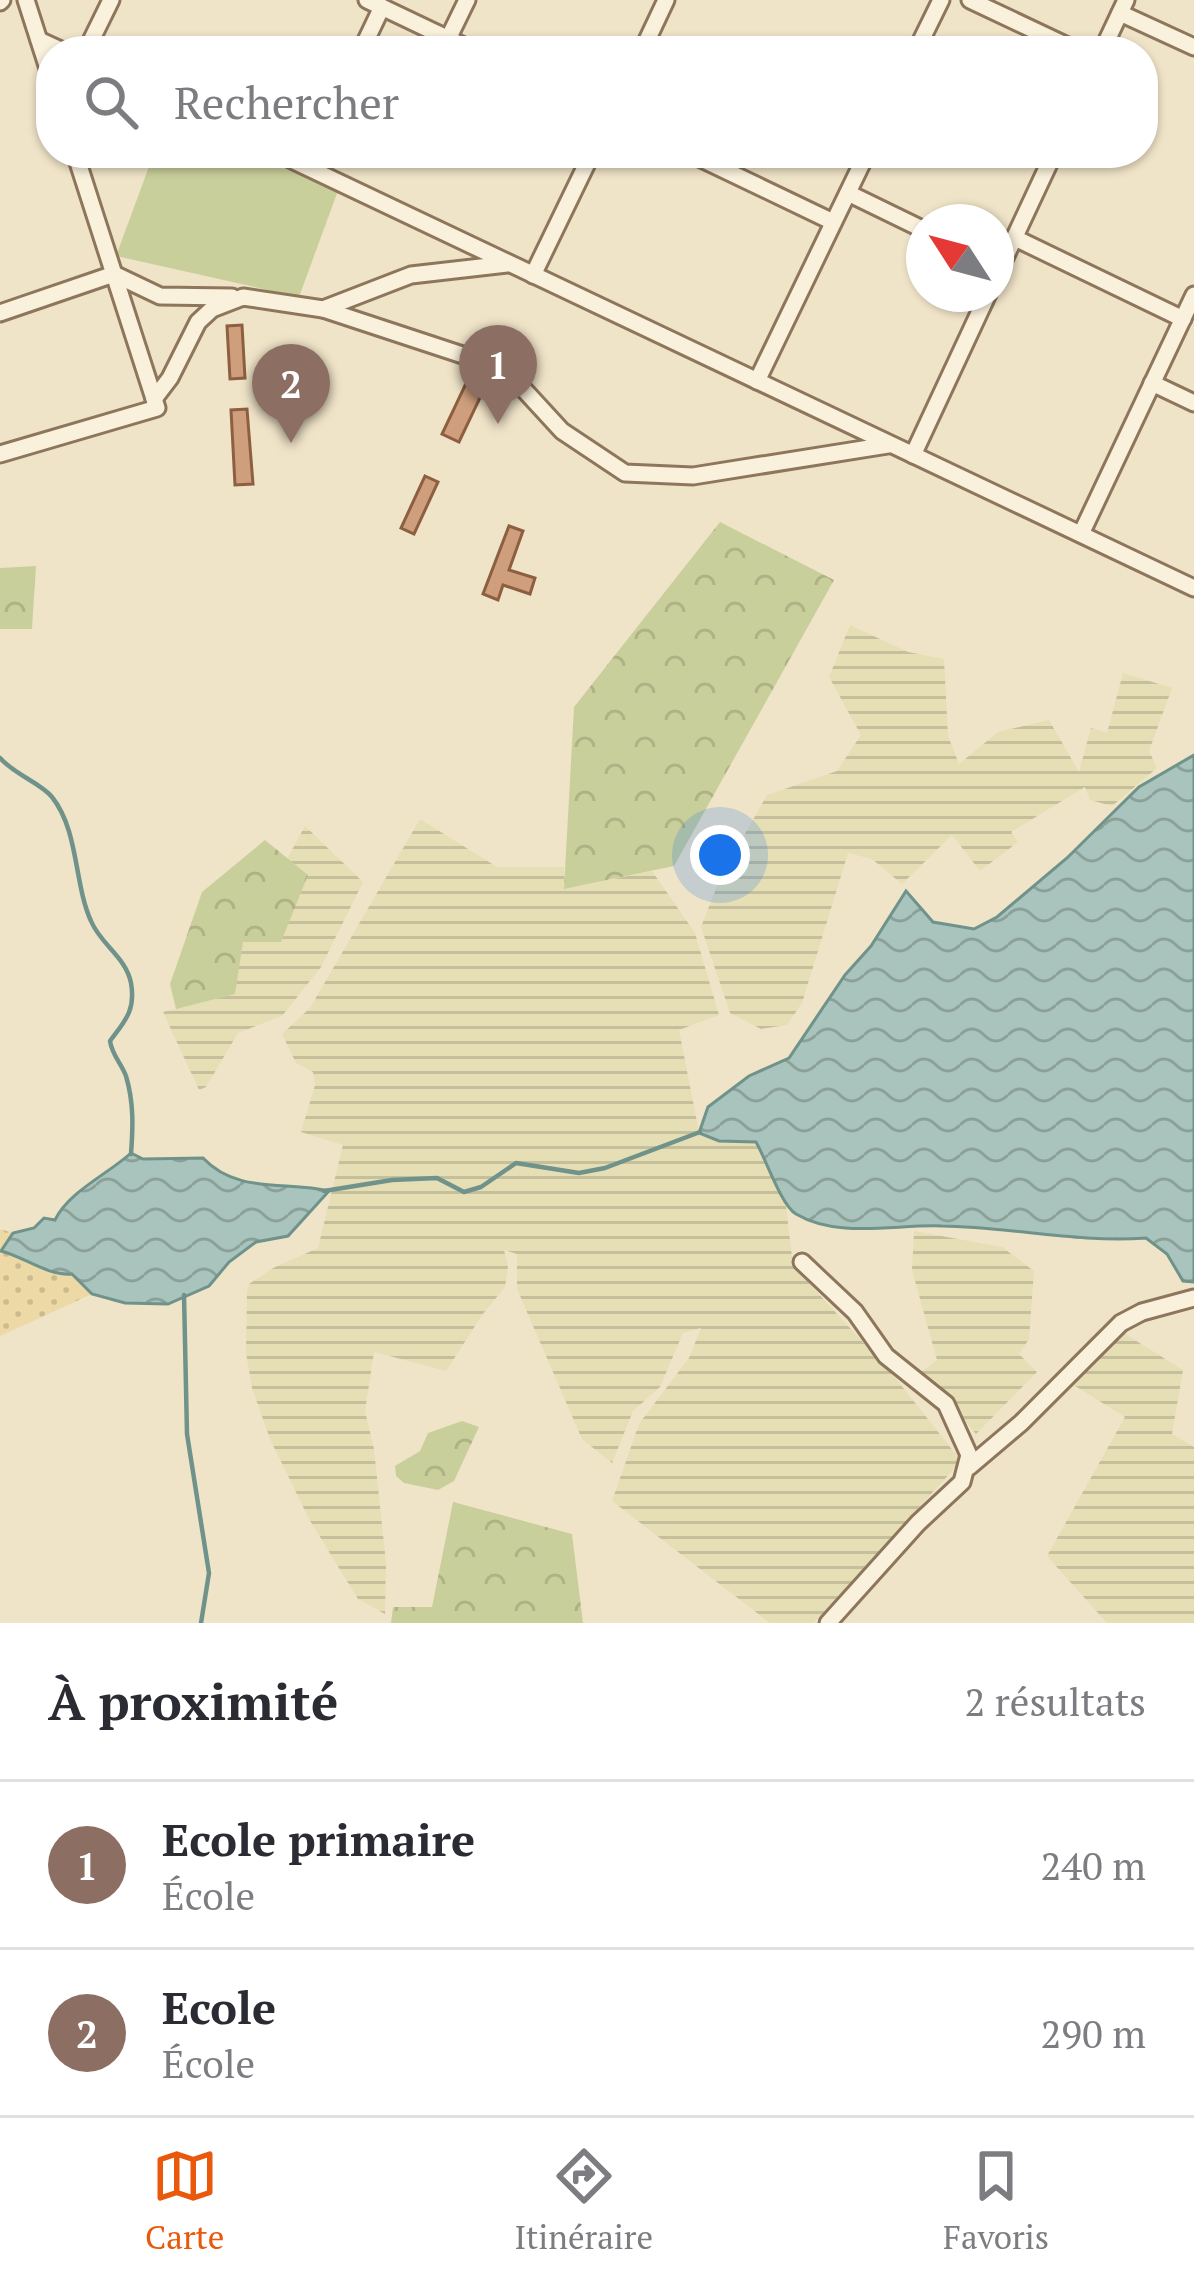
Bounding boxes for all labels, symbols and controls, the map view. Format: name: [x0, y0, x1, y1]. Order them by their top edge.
search box: [36, 36, 1158, 168]
icon: search: [78, 69, 144, 135]
text: Rechercher: [174, 72, 399, 132]
north arrow: [906, 204, 1014, 312]
pin: 1: [459, 325, 537, 424]
pin: 2: [252, 344, 330, 443]
your location: [690, 825, 750, 885]
text: À proximité: [48, 1667, 338, 1735]
text: 2 résultats: [965, 1675, 1146, 1727]
text: Ecole primaire: [162, 1809, 475, 1869]
text: 1: [76, 1839, 98, 1891]
text: 240 m: [1041, 1839, 1146, 1891]
text: École: [162, 1869, 255, 1921]
text: Ecole: [162, 1977, 276, 2037]
text: 2: [76, 2007, 98, 2059]
text: 290 m: [1041, 2007, 1146, 2059]
text: École: [162, 2037, 255, 2089]
tab: Carte: [145, 2143, 224, 2258]
tab: Itinéraire: [514, 2143, 653, 2258]
tab: Favoris: [943, 2143, 1049, 2258]

